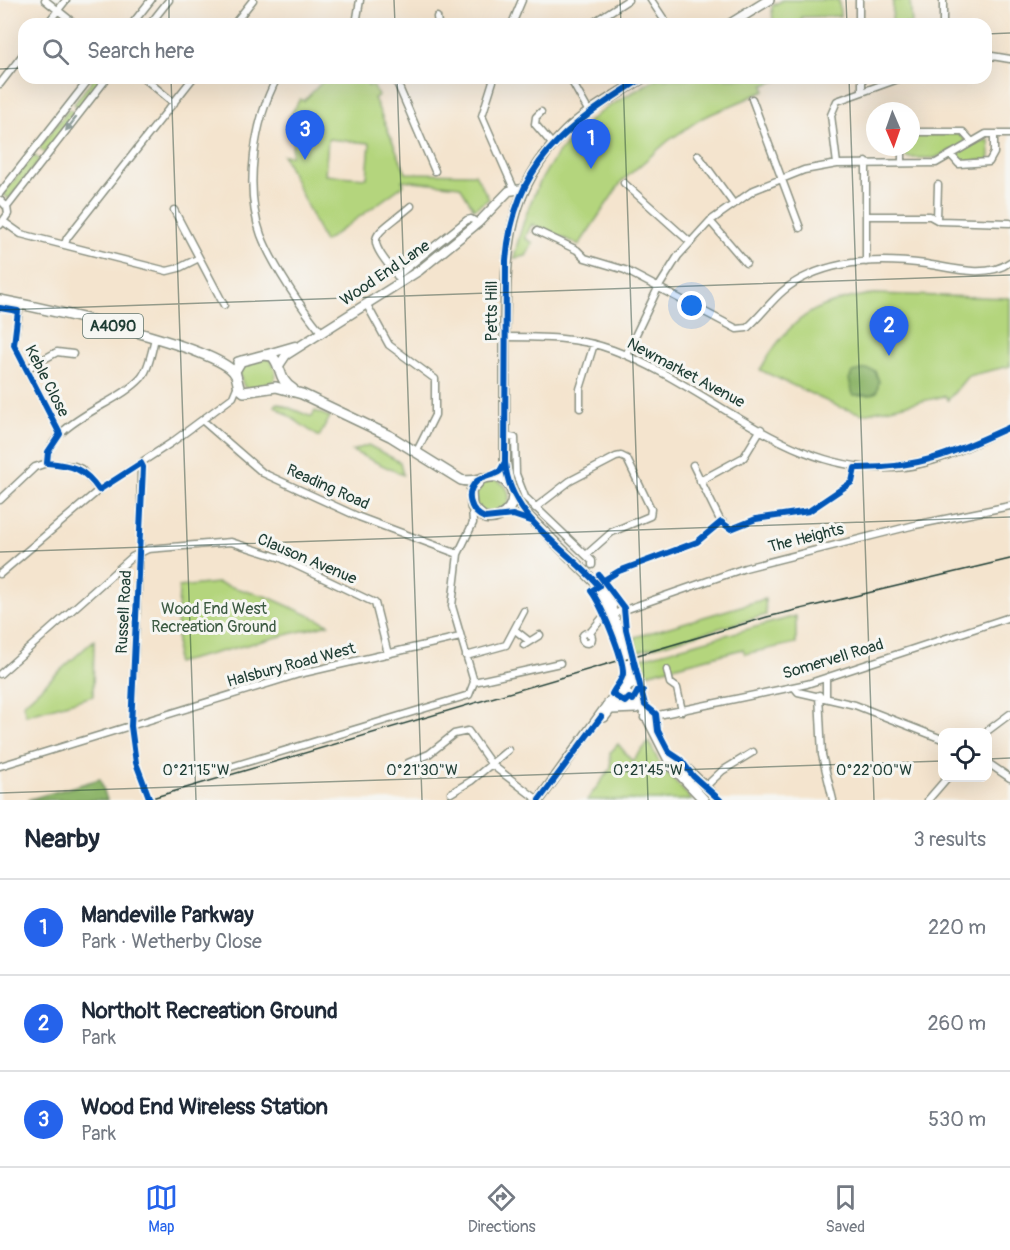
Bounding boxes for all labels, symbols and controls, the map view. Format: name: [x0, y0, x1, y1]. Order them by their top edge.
search box: [18, 18, 992, 84]
icon: search: [39, 35, 72, 68]
text: Search here: [87, 37, 194, 65]
north arrow: [866, 102, 920, 156]
pin: 3: [286, 110, 324, 160]
one-way arrow: [65, 116, 78, 132]
pin: 1: [572, 120, 610, 169]
street label: Wood End Lane: [336, 236, 434, 310]
street label: Petts Hill: [482, 281, 502, 341]
your location: [677, 291, 706, 320]
pin: 2: [870, 306, 908, 356]
road number: A4090: [83, 314, 143, 338]
street label: Newmarket Avenue: [624, 334, 748, 413]
street label: Keble Close: [20, 342, 74, 420]
street label: Reading Road: [283, 460, 373, 514]
street label: The Heights: [766, 519, 846, 557]
street label: Clauson Avenue: [254, 529, 360, 589]
street label: Russell Road: [112, 570, 136, 654]
park label: Wood End West Recreation Ground: [151, 599, 277, 637]
street label: Somervell Road: [780, 634, 886, 684]
street label: Halsbury Road West: [225, 638, 358, 692]
map controls: [938, 728, 992, 782]
button: locate: [938, 728, 992, 782]
text: 0°21'15"W: [163, 761, 230, 780]
text: 0°21'30"W: [386, 761, 458, 780]
text: 0°21'45"W: [613, 761, 683, 780]
text: 0°22'00"W: [836, 761, 912, 780]
text: Nearby: [24, 823, 100, 855]
text: 3 results: [914, 827, 986, 852]
text: Mandeville Parkway: [81, 901, 254, 929]
text: 1: [40, 915, 47, 940]
text: 220 m: [928, 915, 986, 940]
text: Park · Wetherby Close: [81, 929, 262, 954]
text: Northolt Recreation Ground: [81, 997, 338, 1025]
text: 2: [38, 1011, 49, 1036]
text: 260 m: [927, 1011, 986, 1036]
text: Park: [81, 1025, 116, 1050]
text: Wood End Wireless Station: [81, 1093, 328, 1121]
text: 3: [38, 1107, 49, 1132]
text: 530 m: [928, 1107, 986, 1132]
text: Park: [81, 1121, 116, 1146]
tab: Map: [145, 1181, 178, 1237]
tab: Directions: [468, 1181, 536, 1237]
tab: Saved: [825, 1181, 865, 1237]

